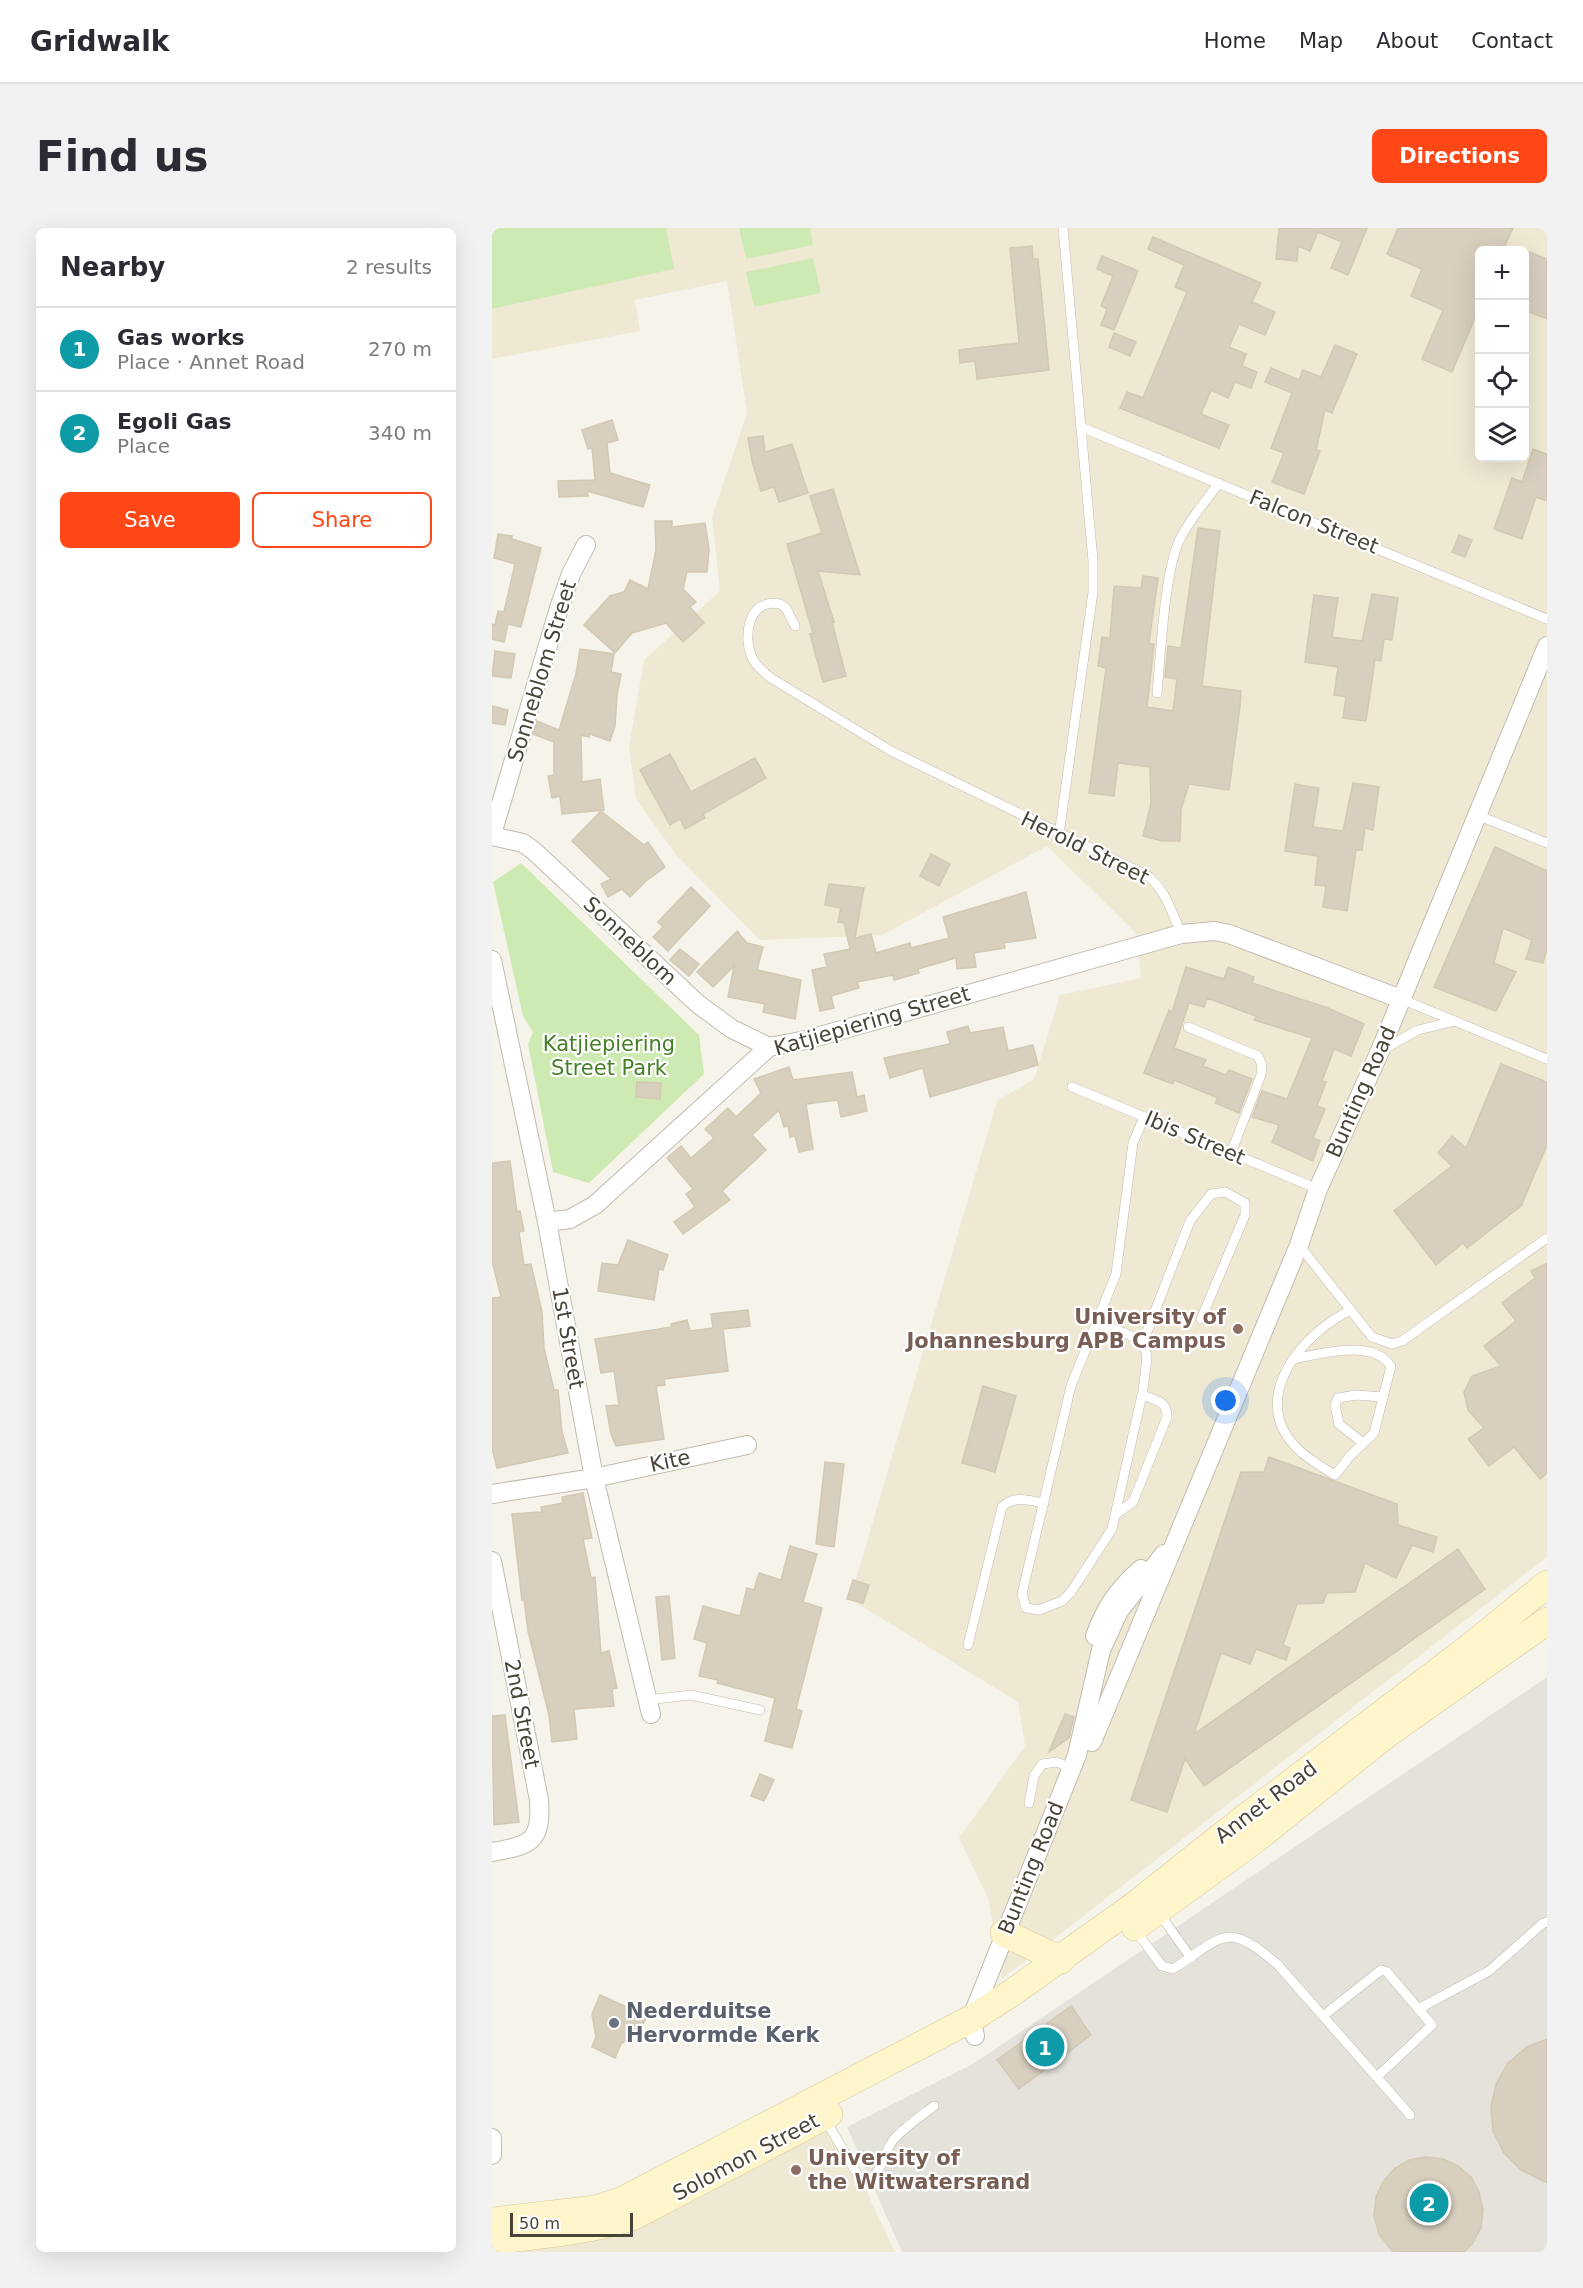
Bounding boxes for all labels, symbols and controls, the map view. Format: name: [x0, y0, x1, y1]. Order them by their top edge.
text: Gridwalk: [30, 25, 169, 58]
text: Home: [1204, 29, 1266, 53]
text: Map: [1299, 29, 1343, 53]
text: About: [1376, 29, 1438, 53]
text: Contact: [1471, 29, 1553, 53]
button: Directions: [1372, 129, 1547, 183]
text: Find us: [36, 132, 209, 181]
map controls: [1475, 246, 1529, 462]
button: +: [1475, 246, 1529, 300]
text: Nearby: [60, 252, 165, 282]
text: 2 results: [346, 255, 432, 279]
button: −: [1475, 300, 1529, 354]
text: Gas works: [117, 325, 245, 350]
text: 1: [73, 337, 86, 361]
text: 270 m: [368, 337, 432, 361]
text: Place · Annet Road: [117, 350, 305, 374]
button: locate: [1475, 354, 1529, 408]
button: layers: [1475, 408, 1529, 462]
text: Egoli Gas: [117, 409, 232, 434]
text: 2: [73, 421, 86, 445]
text: 340 m: [368, 421, 432, 445]
text: Place: [117, 434, 170, 458]
street label: Falcon Street: [1246, 485, 1382, 559]
button: Save: [60, 492, 240, 548]
button: Share: [252, 492, 432, 548]
street label: Sonneblom Street: [503, 577, 581, 765]
street label: Herold Street: [1017, 807, 1153, 889]
street label: Sonneblom: [579, 892, 681, 990]
street label: Katjiepiering Street: [771, 982, 973, 1060]
street label: Bunting Road: [1321, 1023, 1401, 1161]
park label: Katjiepiering Street Park: [543, 1032, 675, 1080]
street label: Ibis Street: [1141, 1106, 1249, 1170]
street label: 1st Street: [547, 1285, 589, 1391]
place label: University of Johannesburg APB Campus: [904, 1305, 1227, 1353]
marker: University of Johannesburg APB Campus: [1231, 1322, 1245, 1336]
your location: [1211, 1386, 1240, 1415]
street label: Kite: [648, 1445, 692, 1477]
street label: 2nd Street: [500, 1657, 544, 1771]
street label: Annet Road: [1210, 1756, 1322, 1848]
street label: Bunting Road: [993, 1798, 1069, 1938]
place label: Nederduitse Hervormde Kerk: [626, 1999, 821, 2047]
marker: Nederduitse Hervormde Kerk: [607, 2016, 621, 2030]
pin: 1: [1026, 2024, 1064, 2070]
street label: Solomon Street: [669, 2108, 823, 2206]
place label: University of the Witwatersrand: [808, 2146, 1030, 2194]
marker: University of the Witwatersrand: [789, 2163, 803, 2177]
pin: 2: [1410, 2180, 1448, 2226]
scale bar: [510, 2210, 633, 2238]
text: 50 m: [519, 2214, 560, 2233]

